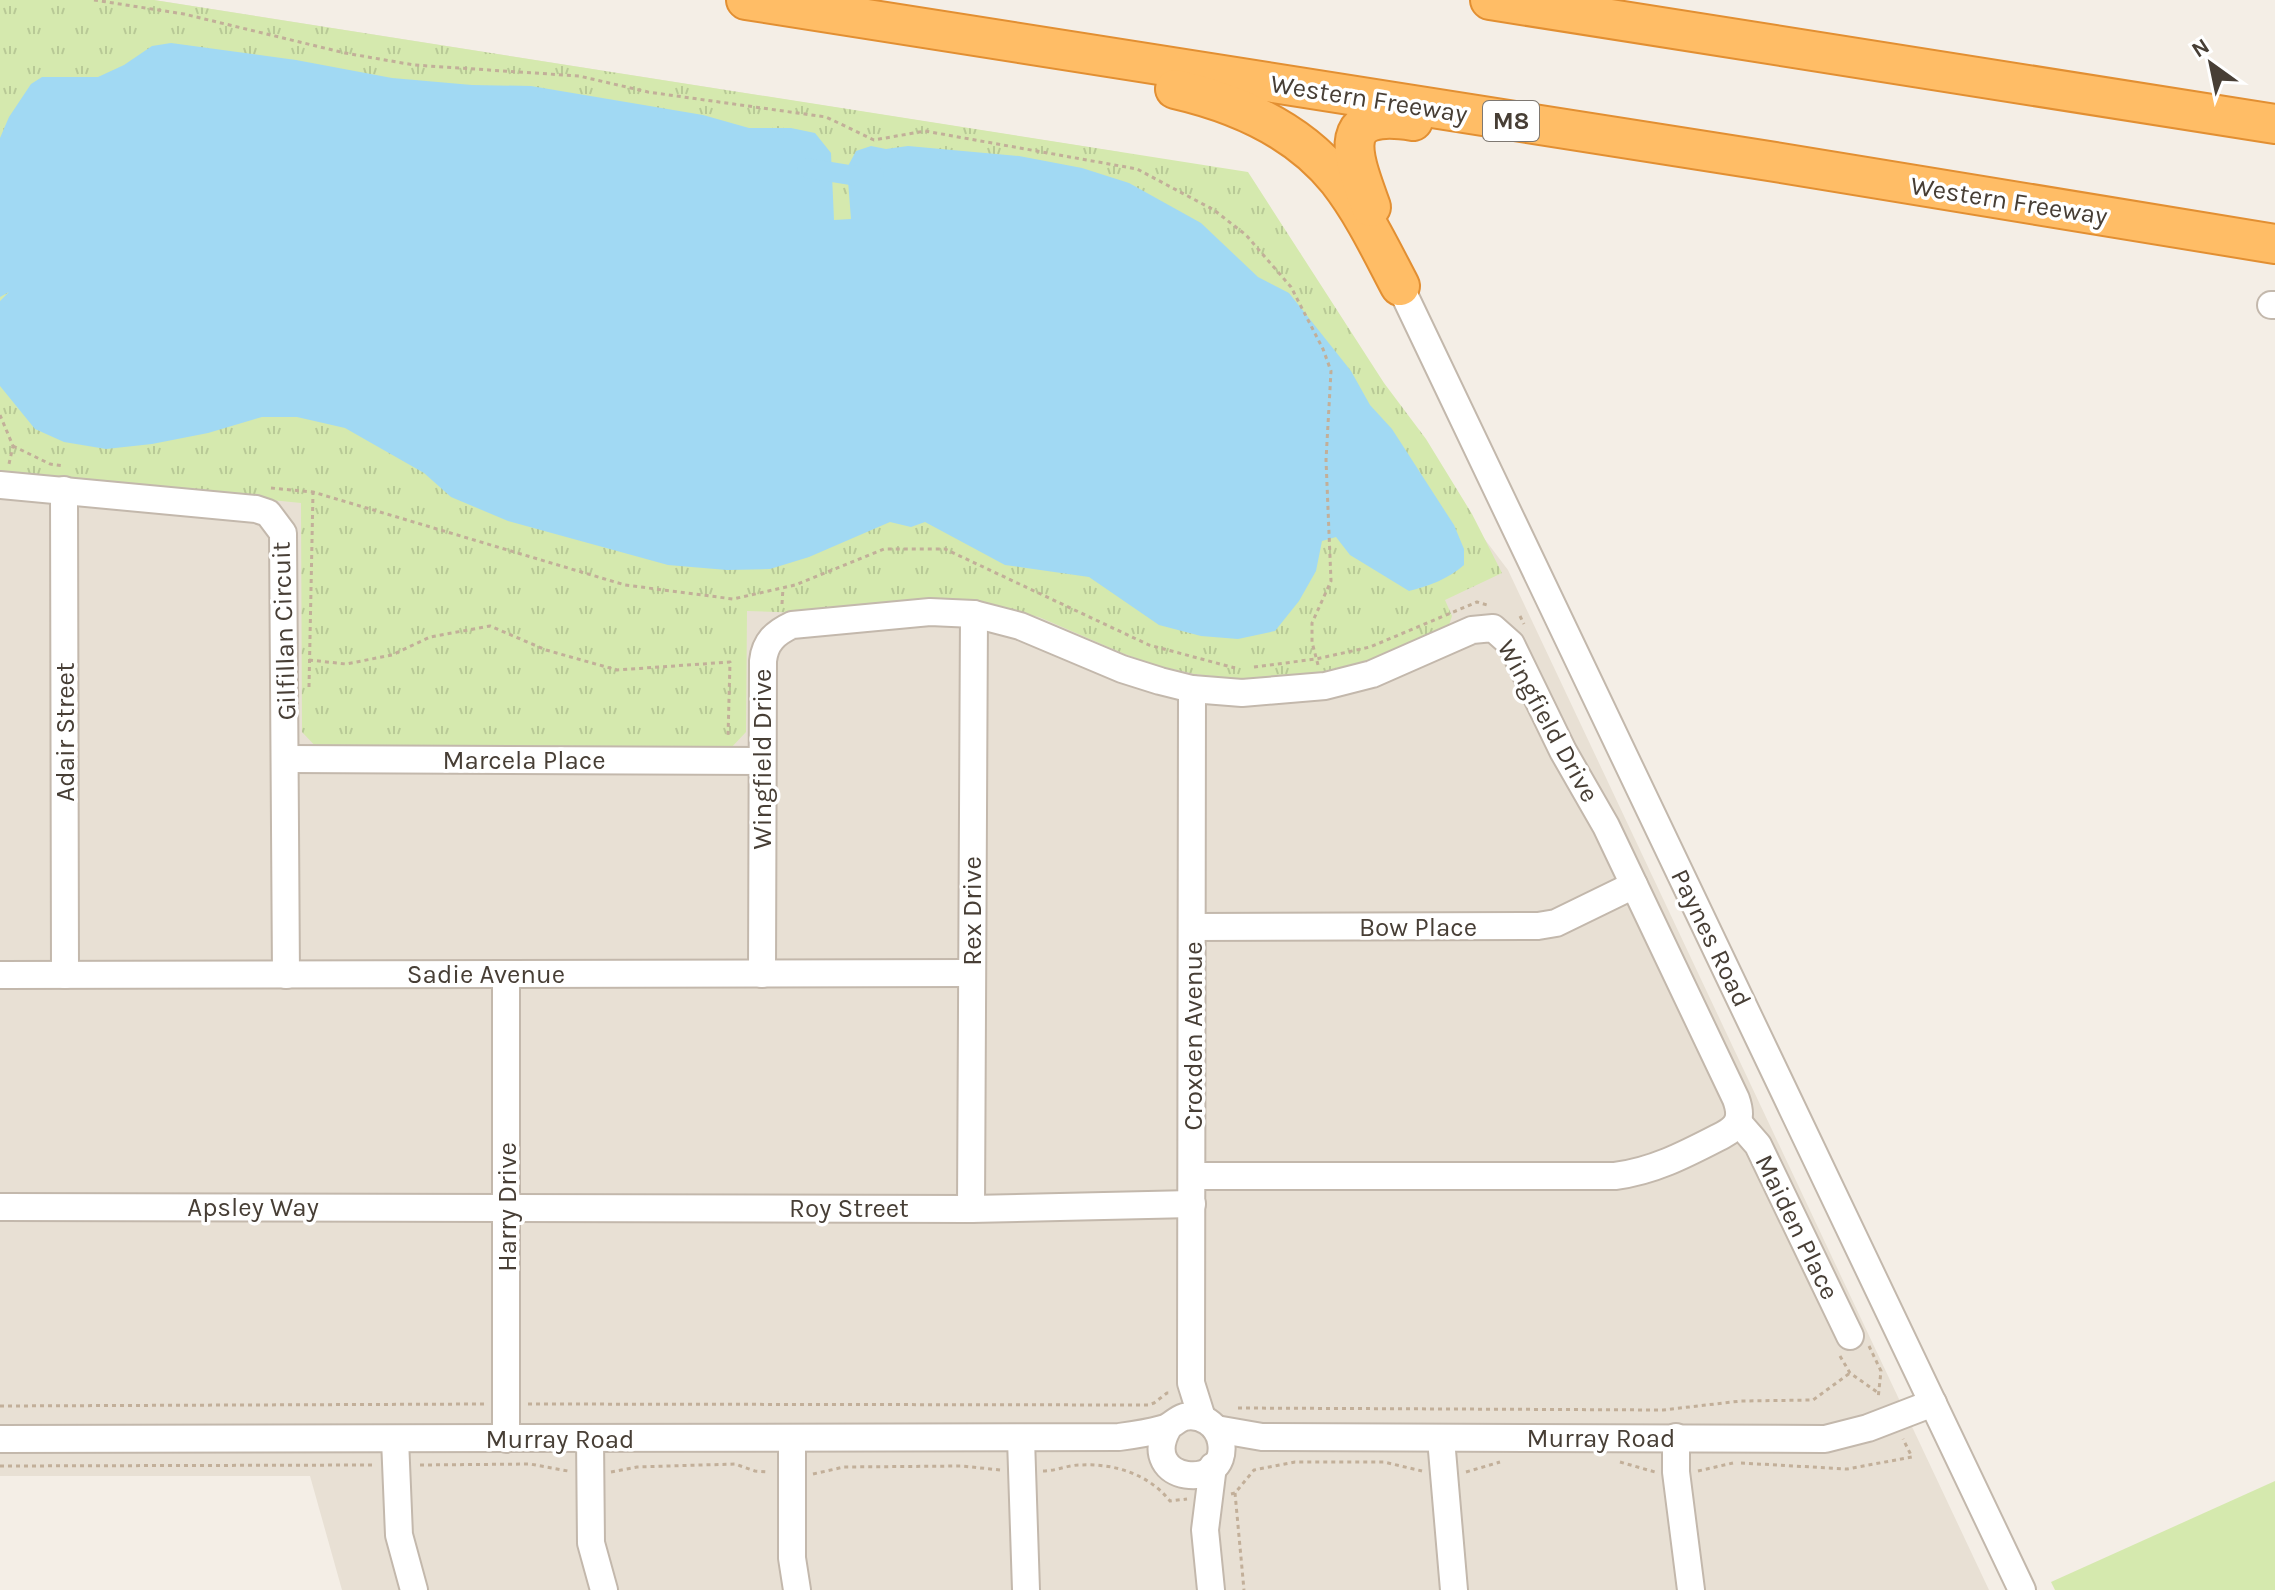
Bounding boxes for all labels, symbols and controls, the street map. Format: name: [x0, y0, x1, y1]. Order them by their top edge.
north arrow: [2171, 24, 2251, 104]
text: N: [2187, 33, 2214, 63]
street label: Western Freeway: [1268, 68, 1470, 130]
road number: M8: [1483, 101, 1539, 141]
street label: Western Freeway: [1908, 170, 2110, 232]
street label: Gilfillan Circuit: [265, 541, 303, 721]
street label: Wingfield Drive: [1491, 634, 1605, 808]
street label: Adair Street: [50, 662, 81, 802]
street label: Wingfield Drive: [747, 669, 778, 849]
street label: Marcela Place: [442, 745, 606, 776]
street label: Rex Drive: [957, 856, 988, 966]
street label: Paynes Road: [1664, 864, 1758, 1012]
street label: Bow Place: [1359, 912, 1477, 943]
street label: Croxden Avenue: [1178, 941, 1209, 1131]
street label: Sadie Avenue: [407, 959, 565, 990]
street label: Harry Drive: [492, 1142, 523, 1272]
street label: Maiden Place: [1749, 1149, 1845, 1305]
street label: Apsley Way: [187, 1192, 319, 1223]
street label: Roy Street: [789, 1193, 909, 1224]
street label: Murray Road: [1526, 1423, 1676, 1454]
street label: Murray Road: [485, 1424, 635, 1455]

